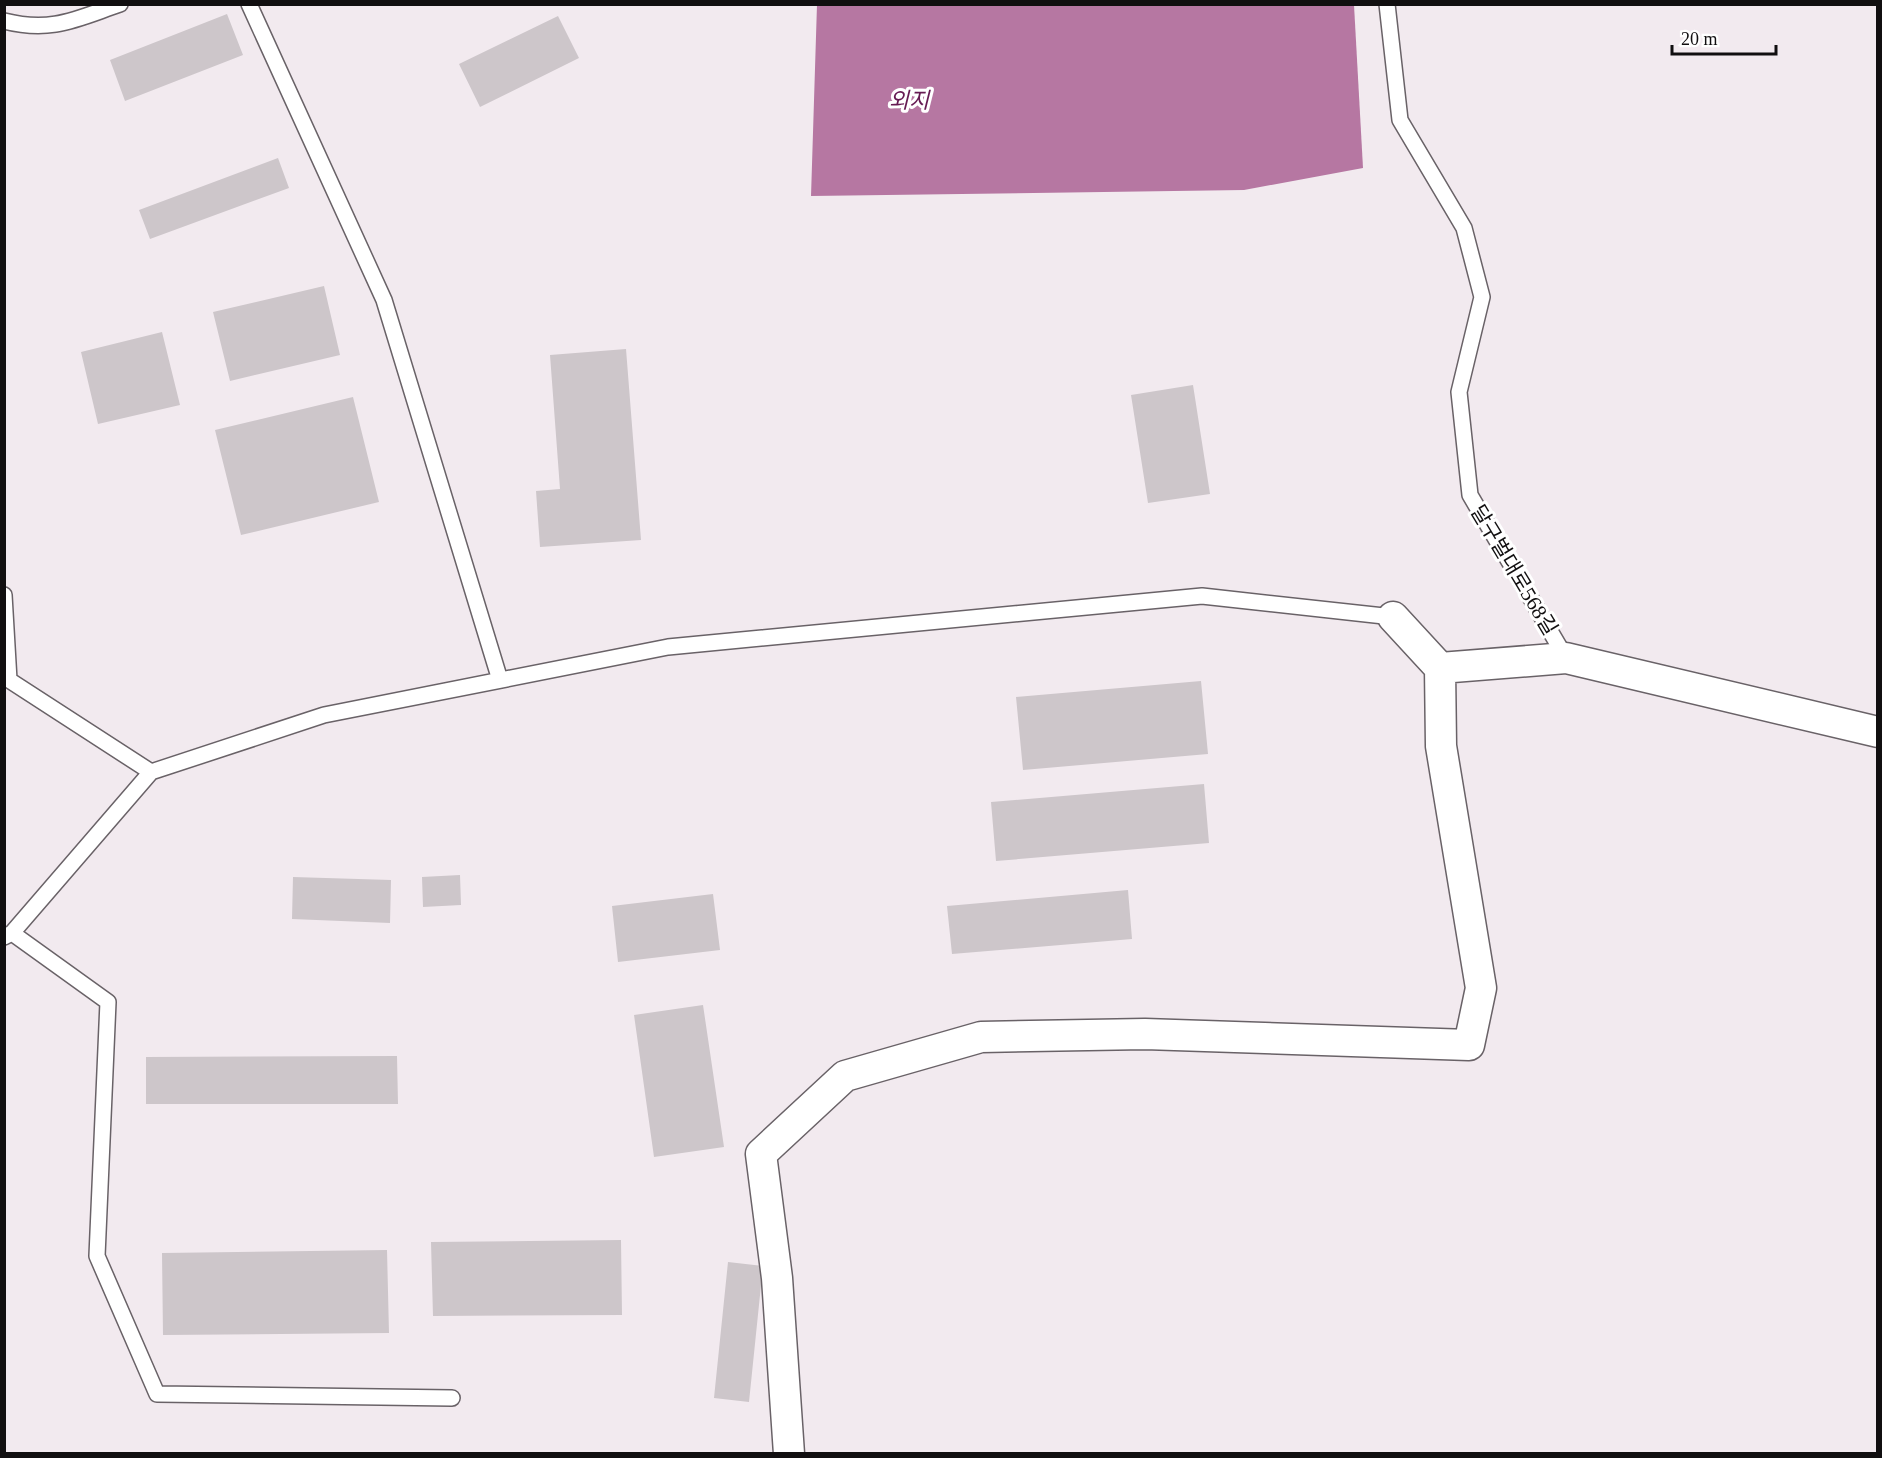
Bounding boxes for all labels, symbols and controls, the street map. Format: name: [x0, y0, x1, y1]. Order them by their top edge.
scale bar: [1672, 18, 1776, 56]
text: 20 m: [1681, 29, 1718, 49]
water label: 외지: [889, 88, 931, 113]
street label: 달구벌대로568길: [1466, 501, 1562, 639]

